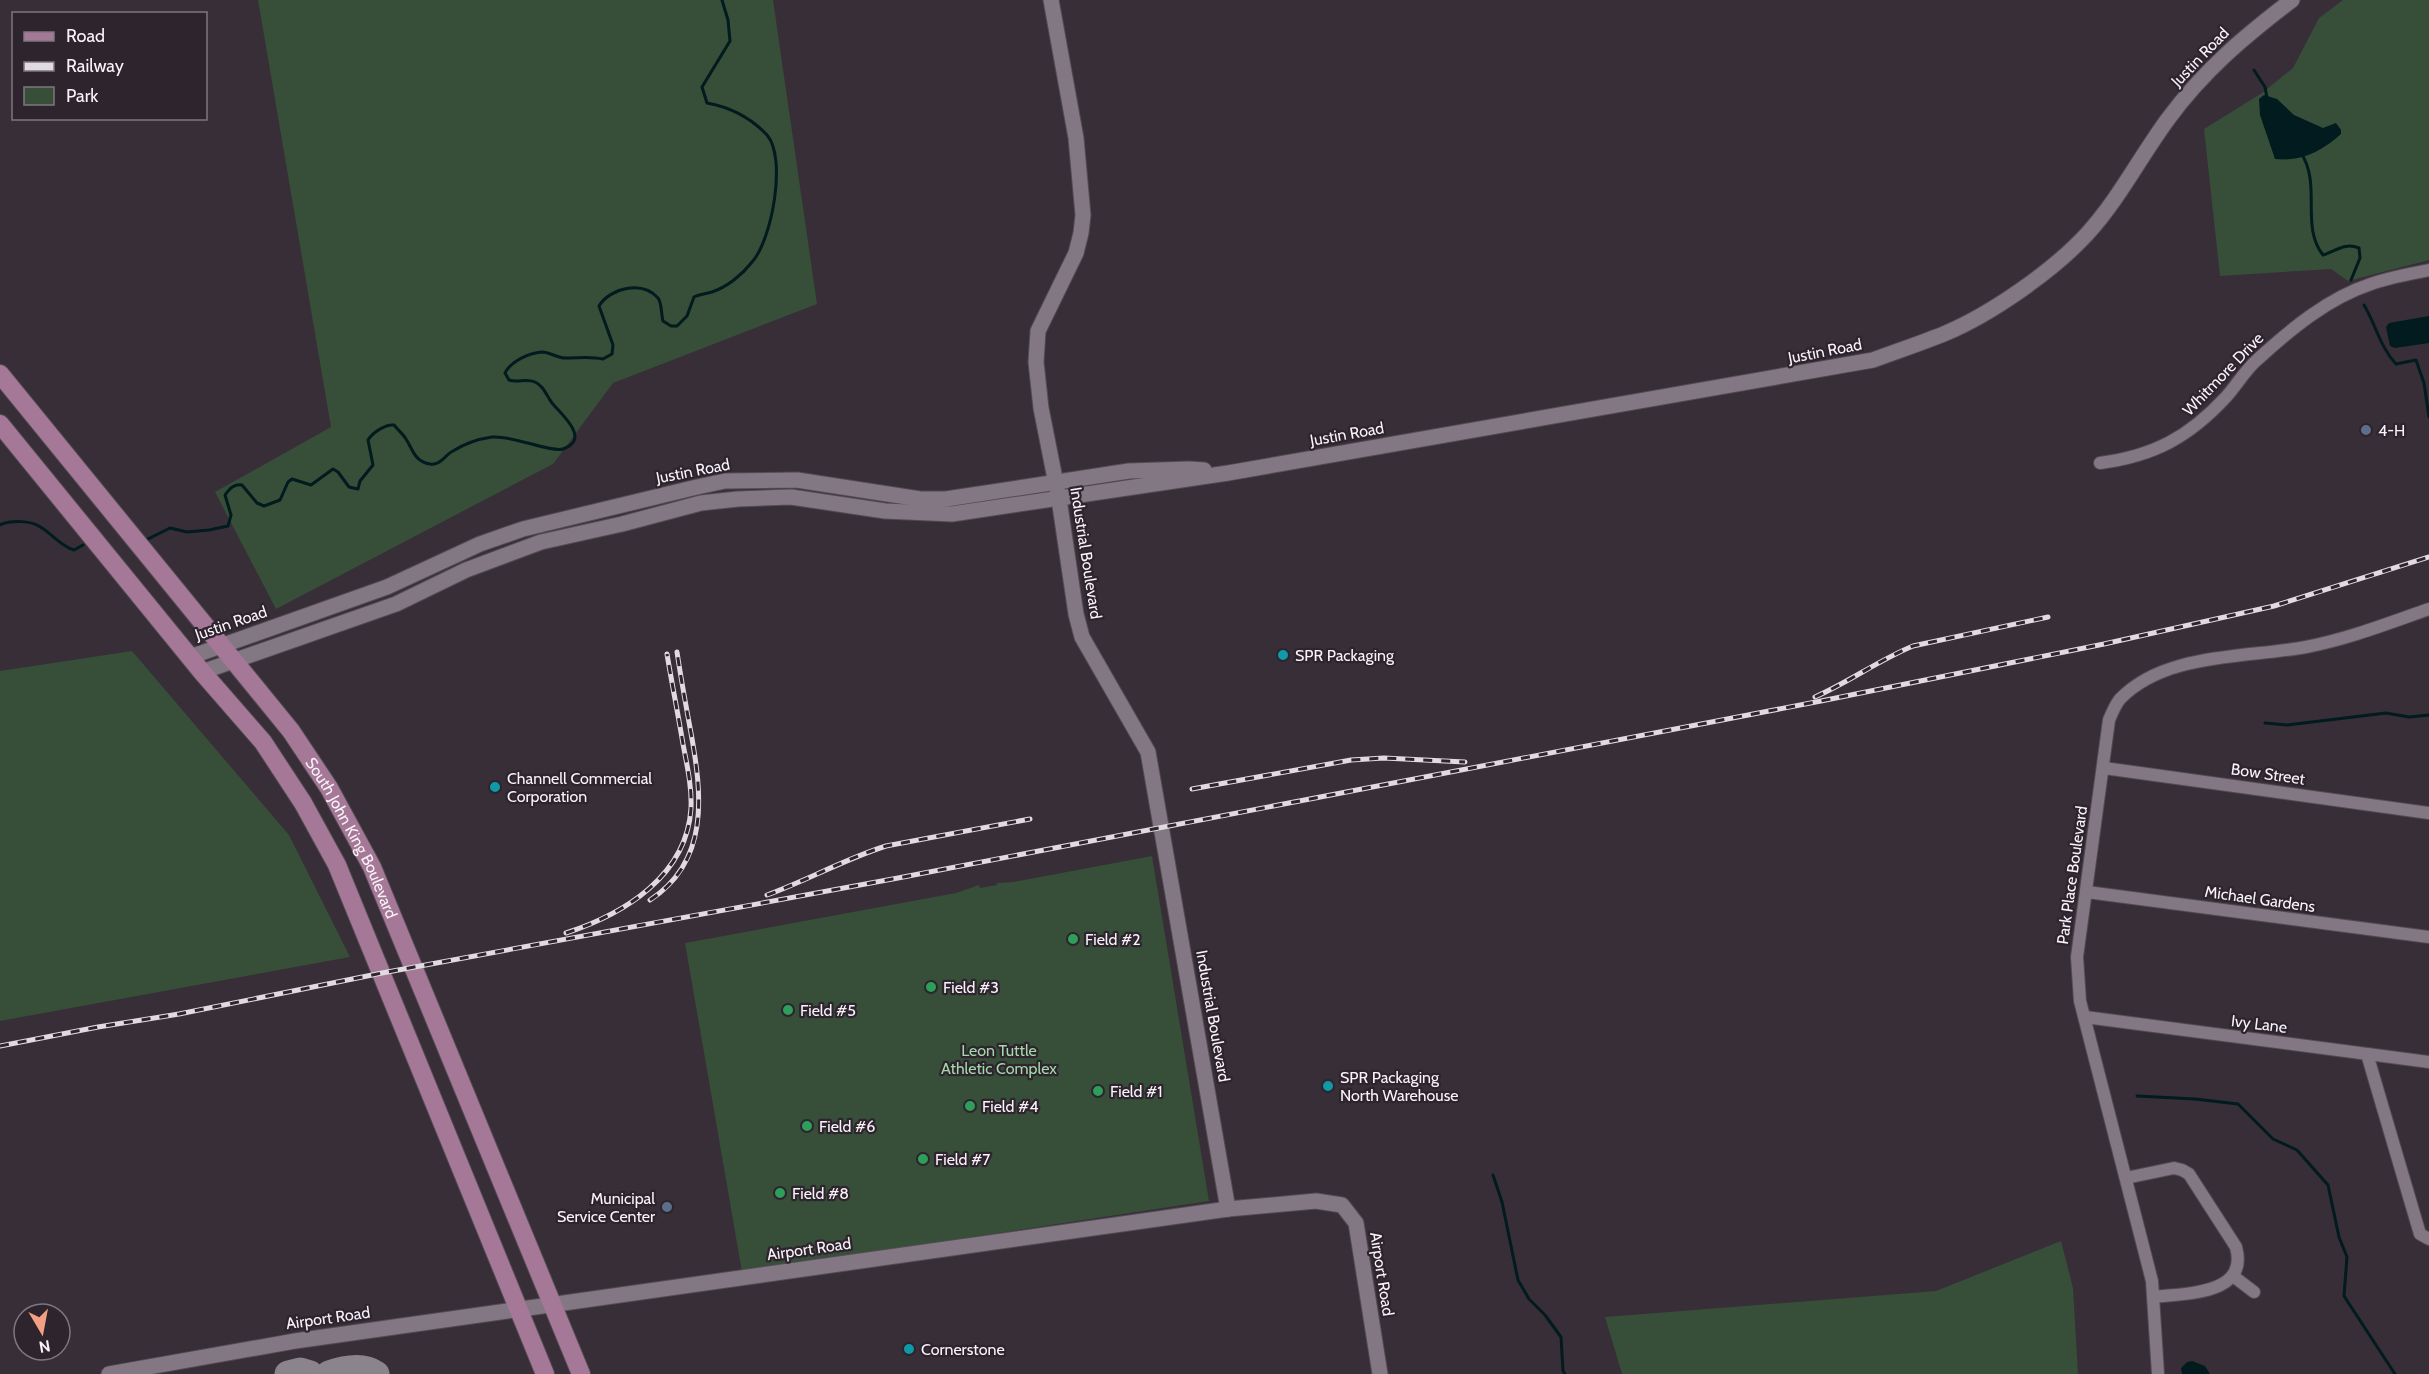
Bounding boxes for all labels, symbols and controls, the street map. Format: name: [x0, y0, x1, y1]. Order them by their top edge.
legend: [12, 12, 207, 120]
street label: Justin Road: [2166, 23, 2233, 91]
text: Road: [66, 25, 105, 47]
text: Railway: [66, 55, 124, 77]
text: Park: [66, 85, 99, 107]
street label: Whitmore Drive: [2179, 329, 2267, 419]
street label: Justin Road: [1785, 335, 1864, 368]
street label: Justin Road: [1307, 418, 1386, 450]
place label: 4-H: [2378, 421, 2405, 440]
marker: 4-H: [2359, 423, 2373, 437]
street label: Justin Road: [653, 455, 732, 488]
street label: Industrial Boulevard: [1066, 486, 1106, 620]
street label: Justin Road: [192, 602, 270, 645]
place label: SPR Packaging: [1295, 646, 1395, 665]
marker: SPR Packaging: [1276, 648, 1290, 662]
street label: South John King Boulevard: [302, 754, 402, 921]
street label: Bow Street: [2230, 759, 2307, 789]
place label: Channell Commercial Corporation: [507, 769, 652, 806]
marker: Channell Commercial Corporation: [488, 780, 502, 794]
street label: Park Place Boulevard: [2053, 805, 2091, 945]
street label: Michael Gardens: [2204, 882, 2317, 916]
place label: Field #2: [1085, 930, 1141, 949]
marker: Field #2: [1066, 932, 1080, 946]
street label: Industrial Boulevard: [1192, 949, 1234, 1083]
place label: Field #3: [943, 978, 999, 997]
marker: Field #3: [924, 980, 938, 994]
place label: Field #5: [800, 1001, 856, 1020]
marker: Field #5: [781, 1003, 795, 1017]
street label: Ivy Lane: [2230, 1011, 2288, 1037]
park label: Leon Tuttle Athletic Complex: [941, 1041, 1057, 1078]
place label: SPR Packaging North Warehouse: [1340, 1068, 1458, 1105]
marker: SPR Packaging North Warehouse: [1321, 1079, 1335, 1093]
place label: Field #1: [1110, 1082, 1163, 1101]
marker: Field #1: [1091, 1084, 1105, 1098]
place label: Field #4: [982, 1097, 1039, 1116]
marker: Field #4: [963, 1099, 977, 1113]
place label: Field #6: [819, 1117, 875, 1136]
marker: Field #6: [800, 1119, 814, 1133]
place label: Field #7: [935, 1150, 990, 1169]
marker: Field #7: [916, 1152, 930, 1166]
place label: Field #8: [792, 1184, 849, 1203]
marker: Field #8: [773, 1186, 787, 1200]
place label: Municipal Service Center: [557, 1189, 656, 1226]
marker: Municipal Service Center: [660, 1200, 674, 1214]
street label: Airport Road: [1366, 1231, 1398, 1317]
street label: Airport Road: [766, 1234, 852, 1264]
north arrow: [12, 1302, 72, 1362]
street label: Airport Road: [285, 1303, 371, 1333]
text: N: [37, 1336, 52, 1357]
place label: Cornerstone: [921, 1340, 1005, 1359]
marker: Cornerstone: [902, 1342, 916, 1356]

